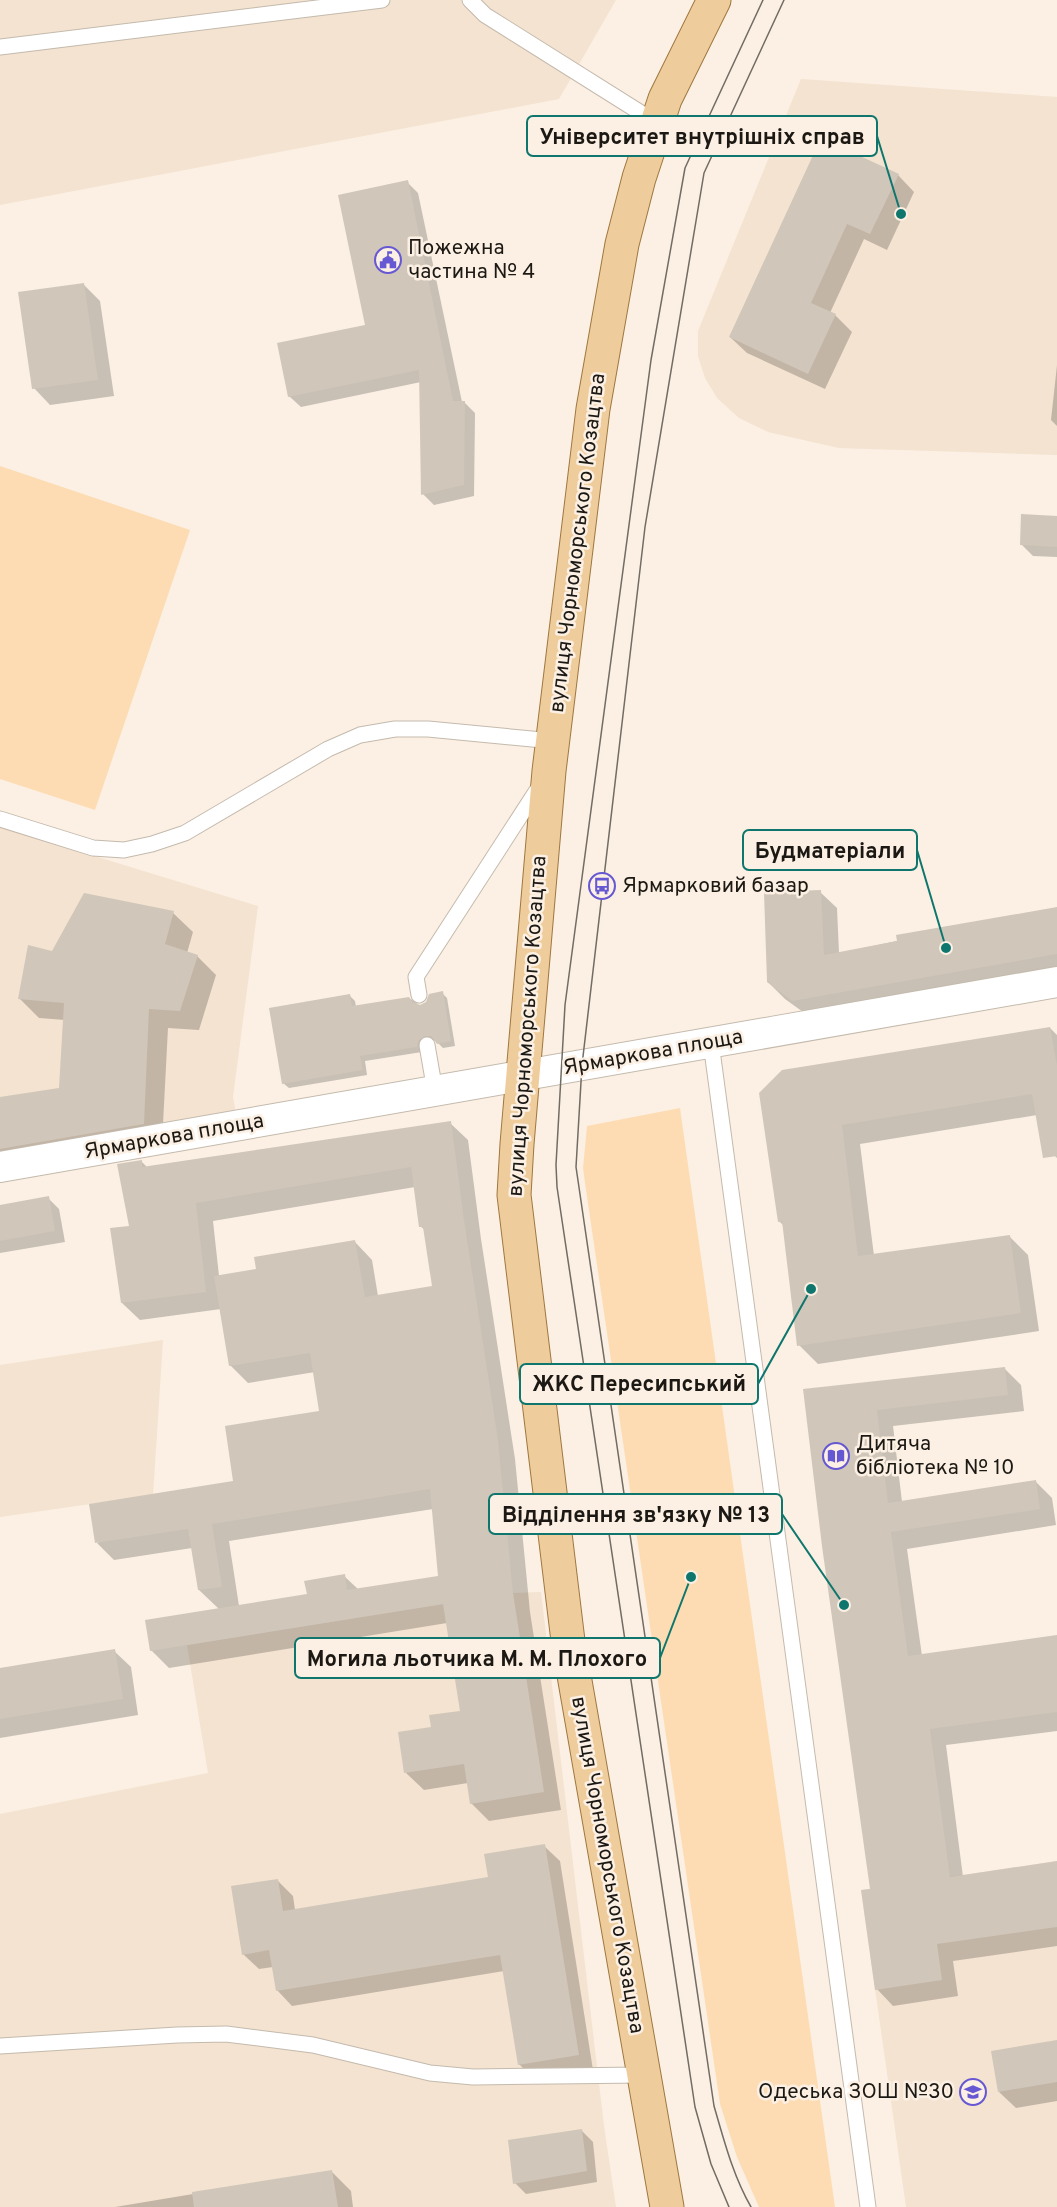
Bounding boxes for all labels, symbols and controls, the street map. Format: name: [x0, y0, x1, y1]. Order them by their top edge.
callout: Університет внутрішніх справ: [527, 116, 877, 156]
text: Університет внутрішніх справ: [539, 125, 865, 152]
place label: Пожежна частина № 4: [408, 235, 535, 286]
public building icon: Пожежна частина № 4: [373, 245, 403, 275]
street label: вулиця Чорноморського Козацтва: [544, 372, 612, 714]
callout: Будматеріали: [743, 830, 917, 870]
text: Будматеріали: [755, 839, 905, 866]
street label: вулиця Чорноморського Козацтва: [503, 855, 553, 1197]
bus stop icon: Ярмарковий базар: [587, 871, 617, 901]
place label: Ярмарковий базар: [622, 873, 809, 900]
street label: Ярмаркова площа: [561, 1024, 745, 1082]
street label: Ярмаркова площа: [82, 1108, 266, 1166]
callout: ЖКС Пересипський: [520, 1364, 758, 1404]
text: ЖКС Пересипський: [532, 1372, 746, 1399]
place label: Дитяча бібліотека № 10: [856, 1431, 1014, 1482]
library icon: Дитяча бібліотека № 10: [821, 1441, 851, 1471]
callout: Відділення зв'язку № 13: [489, 1494, 782, 1534]
text: Відділення зв'язку № 13: [502, 1503, 770, 1530]
callout: Могила льотчика М. М. Плохого: [295, 1638, 660, 1678]
text: Могила льотчика М. М. Плохого: [307, 1647, 647, 1674]
street label: вулиця Чорноморського Козацтва: [564, 1694, 650, 2036]
school or university icon: Одеська ЗОШ №30: [958, 2077, 988, 2107]
place label: Одеська ЗОШ №30: [758, 2079, 954, 2106]

